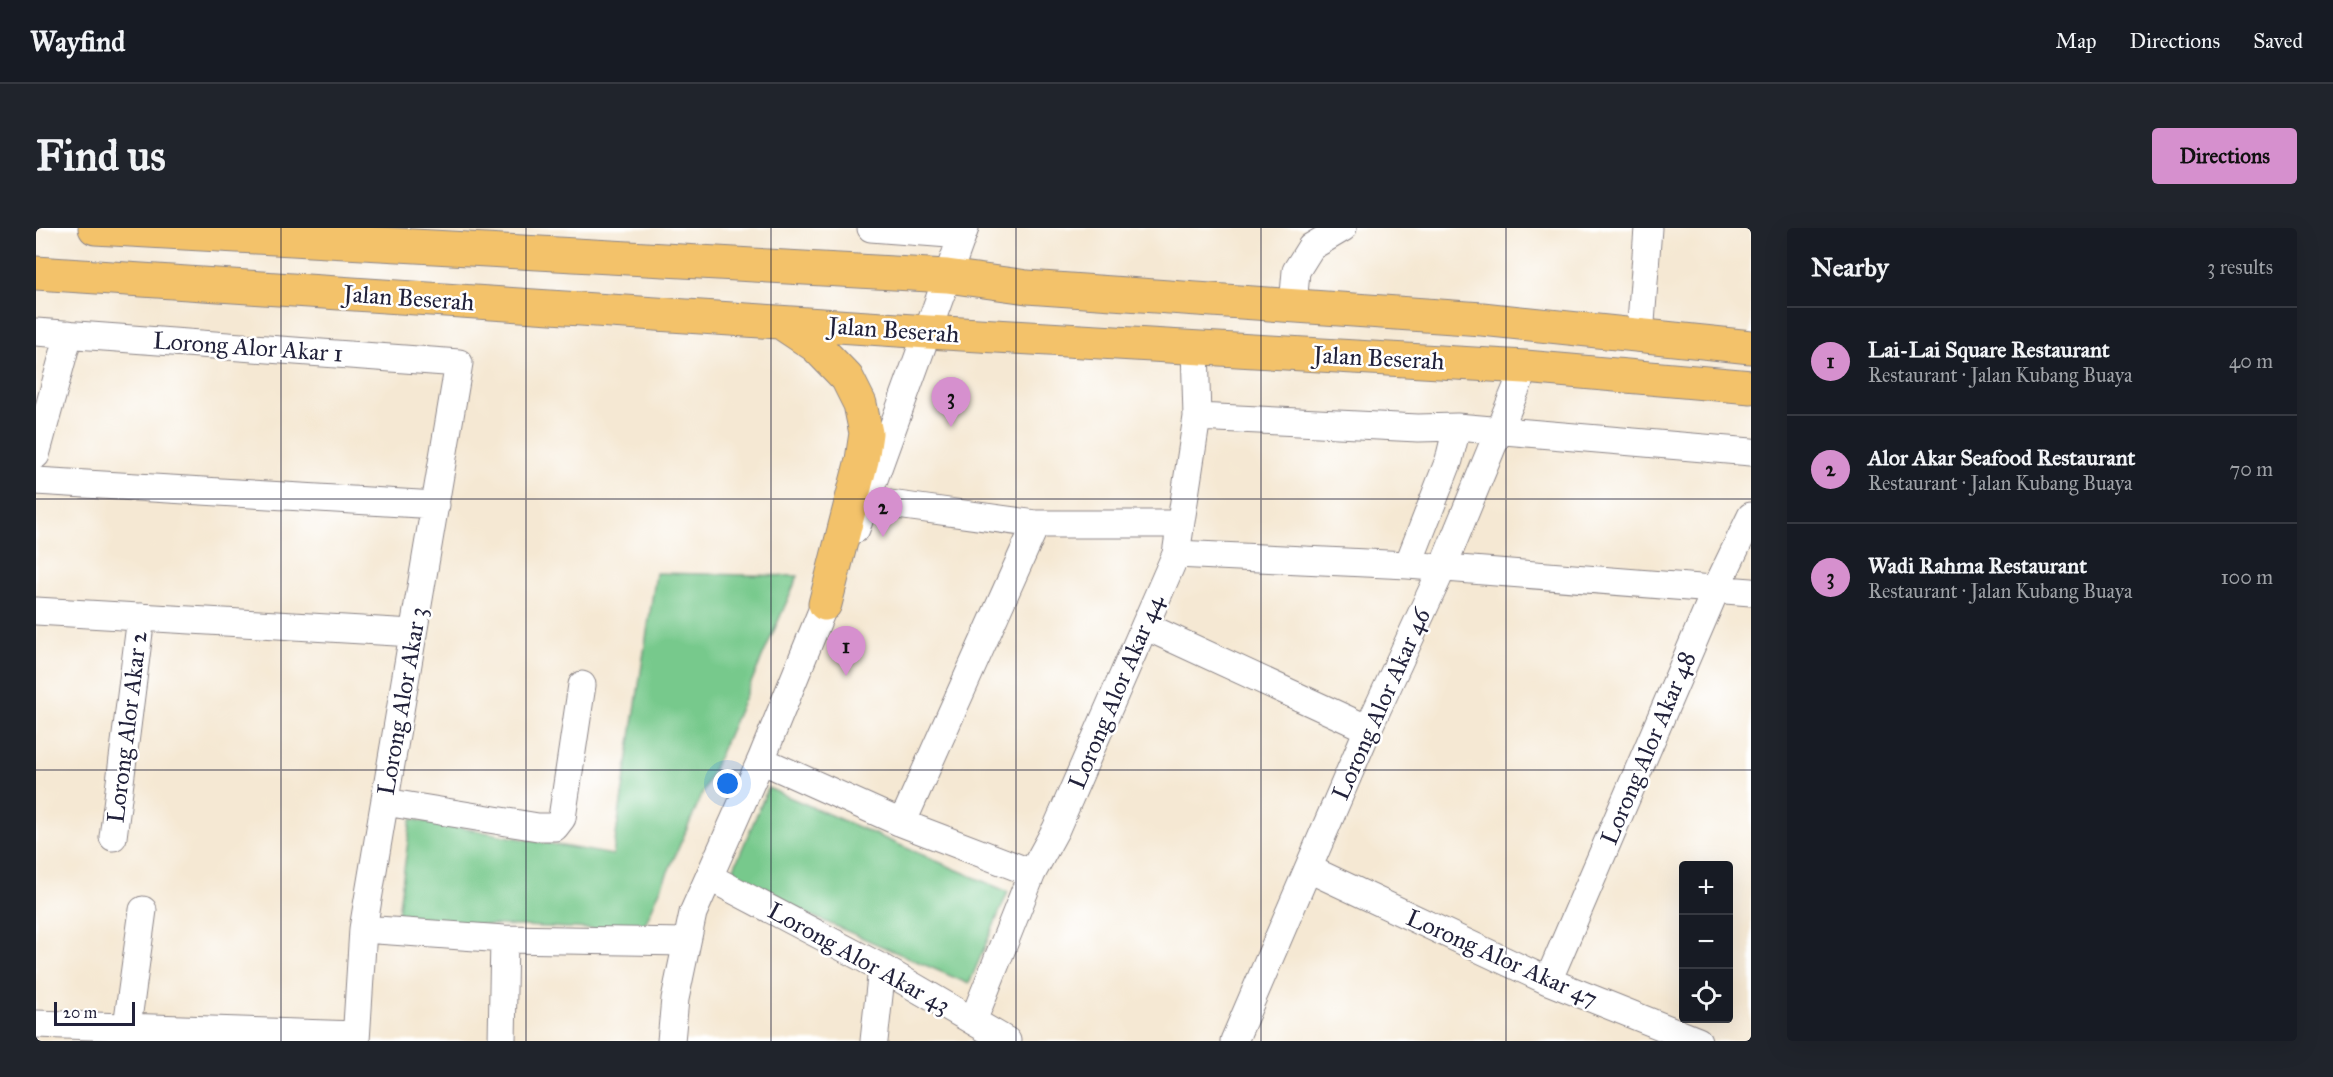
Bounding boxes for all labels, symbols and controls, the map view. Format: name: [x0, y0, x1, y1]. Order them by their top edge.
text: Wayfind: [30, 24, 125, 59]
text: Map: [2056, 28, 2097, 54]
text: Directions: [2130, 28, 2220, 54]
text: Saved: [2253, 28, 2303, 54]
button: Directions: [2152, 128, 2297, 184]
text: Find us: [36, 130, 166, 182]
text: Nearby: [1811, 251, 1889, 283]
text: 3 results: [2207, 255, 2273, 279]
street label: Jalan Beserah: [340, 278, 475, 318]
street label: Jalan Beserah: [825, 310, 960, 350]
street label: Lorong Alor Akar 1: [152, 325, 344, 369]
text: Lai-Lai Square Restaurant: [1868, 336, 2110, 363]
street label: Jalan Beserah: [1310, 339, 1445, 376]
text: 1: [1827, 349, 1834, 373]
text: 40 m: [2229, 349, 2273, 373]
text: Restaurant · Jalan Kubang Buaya: [1868, 363, 2132, 387]
pin: 3: [932, 378, 970, 427]
text: Alor Akar Seafood Restaurant: [1868, 444, 2135, 471]
text: 2: [1826, 457, 1835, 481]
text: 70 m: [2230, 457, 2273, 481]
text: Restaurant · Jalan Kubang Buaya: [1868, 471, 2132, 495]
pin: 2: [864, 488, 902, 537]
text: Wadi Rahma Restaurant: [1868, 552, 2087, 579]
text: 3: [1827, 565, 1835, 589]
text: 100 m: [2221, 565, 2273, 589]
text: Restaurant · Jalan Kubang Buaya: [1868, 579, 2132, 603]
street label: Lorong Alor Akar 44: [1062, 590, 1171, 793]
street label: Lorong Alor Akar 46: [1325, 603, 1437, 804]
street label: Lorong Alor Akar 3: [371, 605, 433, 797]
pin: 1: [826, 626, 866, 676]
street label: Lorong Alor Akar 2: [100, 629, 154, 825]
street label: Lorong Alor Akar 48: [1594, 647, 1702, 849]
your location: [713, 769, 742, 798]
map controls: [1679, 861, 1733, 1023]
button: +: [1679, 861, 1733, 915]
street label: Lorong Alor Akar 43: [763, 895, 955, 1021]
street label: Lorong Alor Akar 47: [1402, 902, 1602, 1014]
button: −: [1679, 915, 1733, 969]
button: locate: [1679, 969, 1733, 1023]
scale bar: [54, 999, 135, 1026]
text: 20 m: [63, 1003, 97, 1022]

